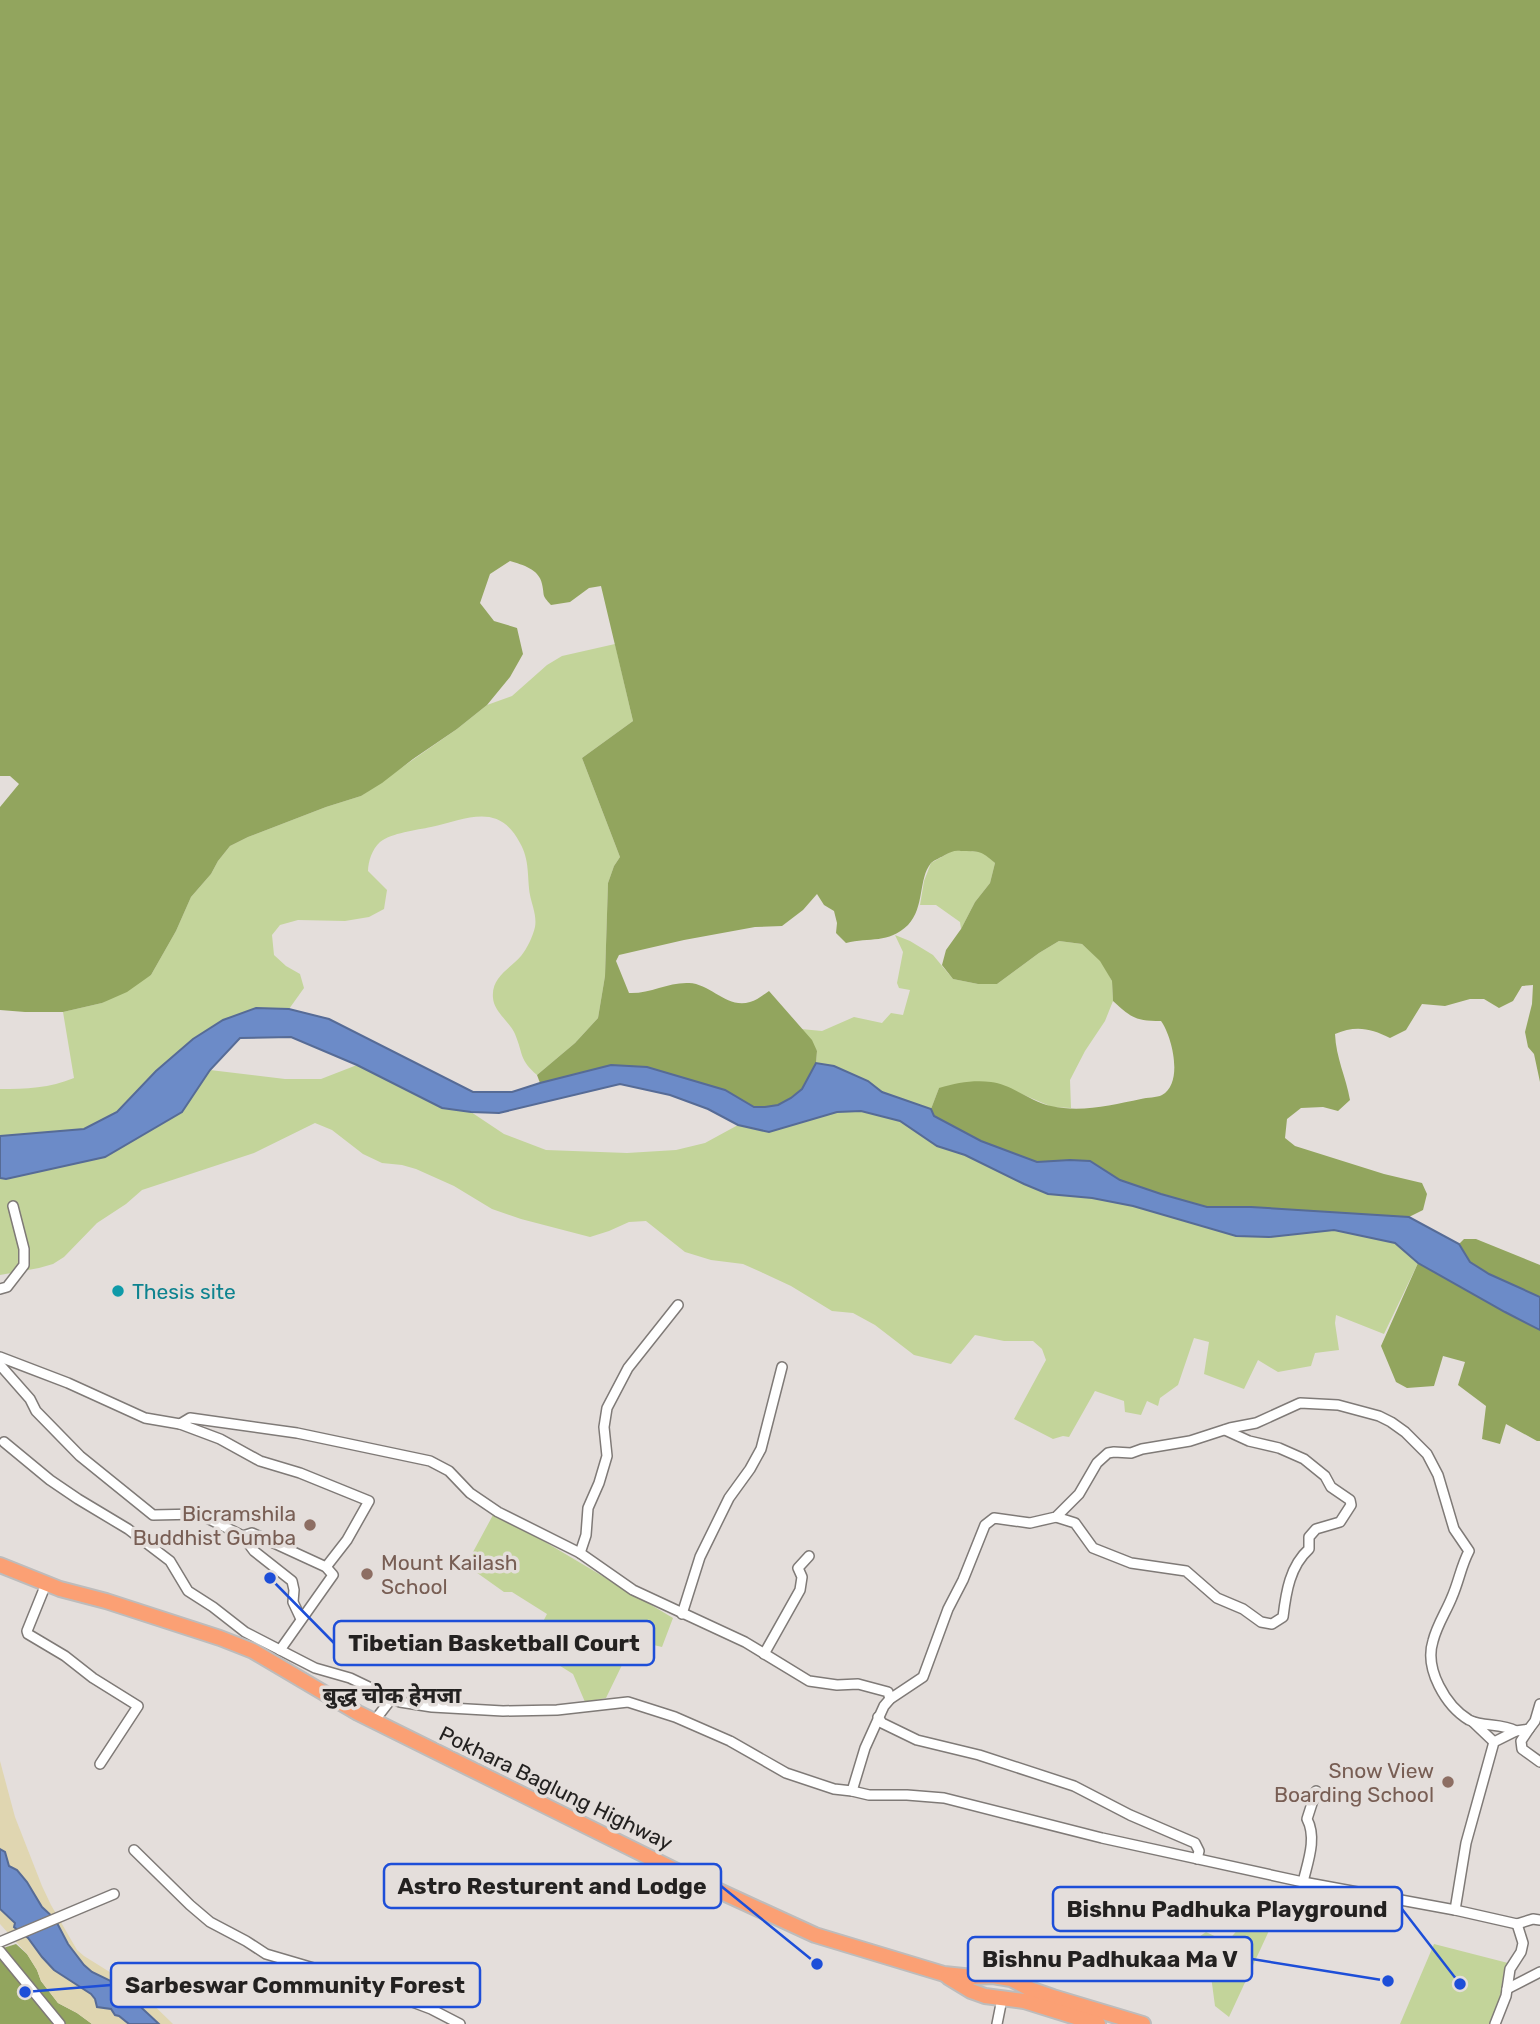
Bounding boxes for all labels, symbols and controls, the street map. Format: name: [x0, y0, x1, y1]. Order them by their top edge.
place label: Thesis site: [132, 1279, 236, 1304]
marker: Thesis site: [110, 1283, 126, 1299]
place label: Bicramshila Buddhist Gumba: [133, 1501, 296, 1550]
marker: Bicramshila Buddhist Gumba: [302, 1517, 318, 1533]
place label: Mount Kailash School: [381, 1550, 518, 1599]
marker: Mount Kailash School: [359, 1566, 375, 1582]
callout: Tibetian Basketball Court: [334, 1621, 654, 1665]
text: Tibetian Basketball Court: [348, 1629, 640, 1657]
district label: बुद्ध चोक हेमजा: [323, 1681, 463, 1709]
street label: Pokhara Baglung Highway: [435, 1721, 677, 1856]
place label: Snow View Boarding School: [1274, 1758, 1434, 1807]
marker: Snow View Boarding School: [1440, 1774, 1456, 1790]
callout: Astro Resturent and Lodge: [384, 1864, 721, 1908]
text: Astro Resturent and Lodge: [397, 1872, 707, 1900]
callout: Bishnu Padhuka Playground: [1053, 1887, 1402, 1931]
text: Bishnu Padhuka Playground: [1066, 1895, 1388, 1923]
callout: Bishnu Padhukaa Ma V: [968, 1937, 1252, 1981]
text: Bishnu Padhukaa Ma V: [982, 1945, 1238, 1973]
callout: Sarbeswar Community Forest: [111, 1963, 480, 2007]
text: Sarbeswar Community Forest: [125, 1971, 465, 1999]

